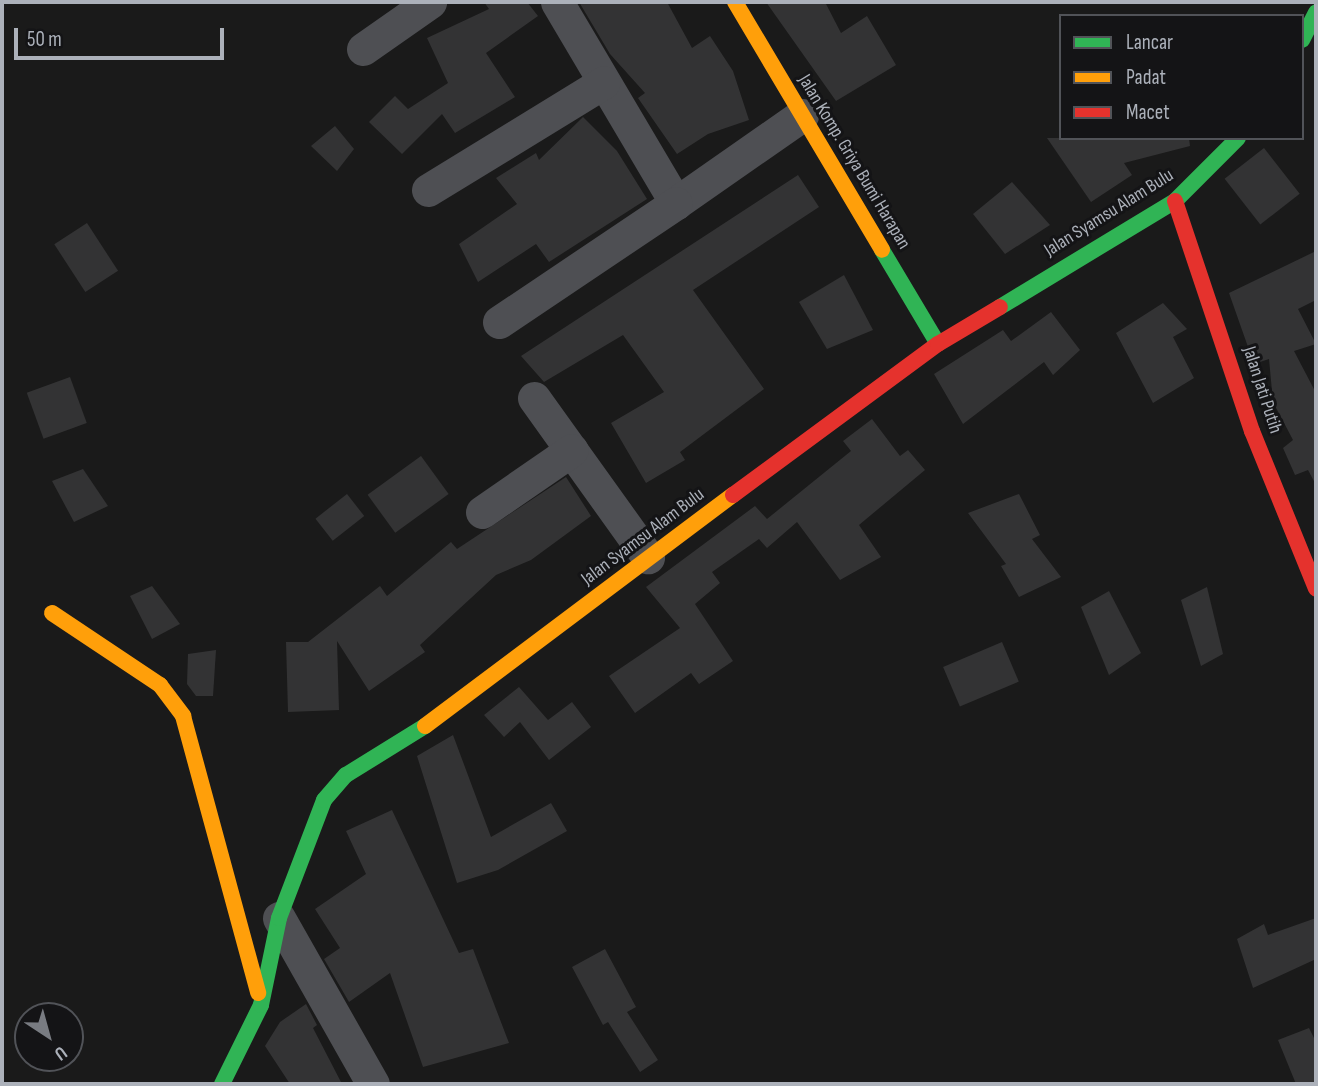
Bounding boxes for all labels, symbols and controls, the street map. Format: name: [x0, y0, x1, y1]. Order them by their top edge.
scale bar: [18, 14, 228, 58]
legend: [1059, 14, 1304, 140]
text: 50 m: [27, 27, 62, 52]
text: Lancar: [1126, 30, 1173, 55]
text: Padat: [1126, 65, 1166, 90]
street label: Jalan Komp. Griya Bumi Harapan: [793, 71, 915, 253]
text: Macet: [1126, 100, 1170, 125]
street label: Jalan Syamsu Alam Bulu: [1040, 164, 1178, 262]
street label: Jalan Jati Putih: [1237, 344, 1287, 436]
street label: Jalan Syamsu Alam Bulu: [577, 483, 709, 591]
north arrow: [14, 1002, 84, 1072]
text: U: [50, 1041, 71, 1065]

